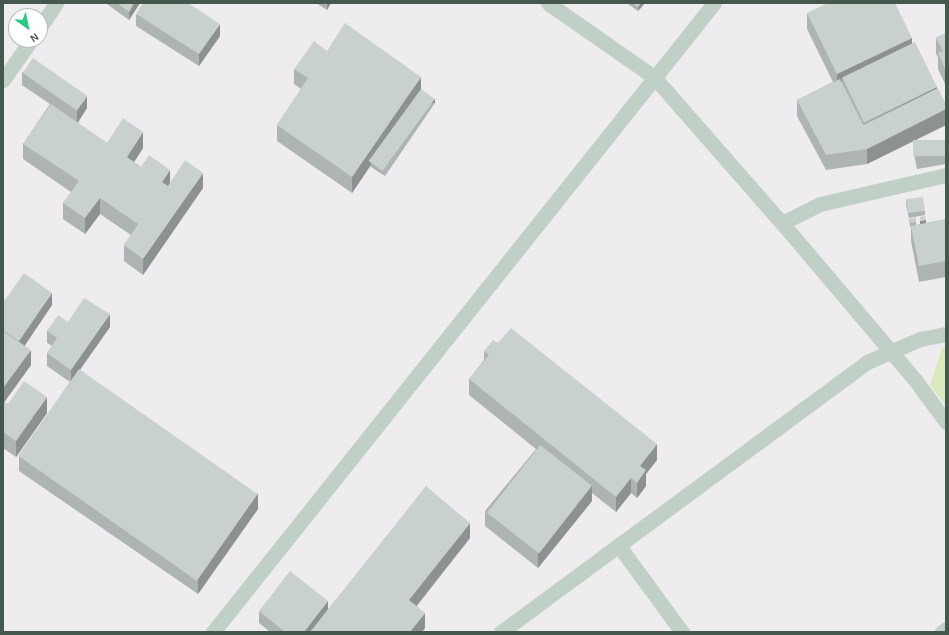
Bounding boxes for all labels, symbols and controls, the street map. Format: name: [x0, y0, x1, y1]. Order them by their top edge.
north arrow: [8, 8, 48, 48]
text: N: [27, 30, 41, 45]

